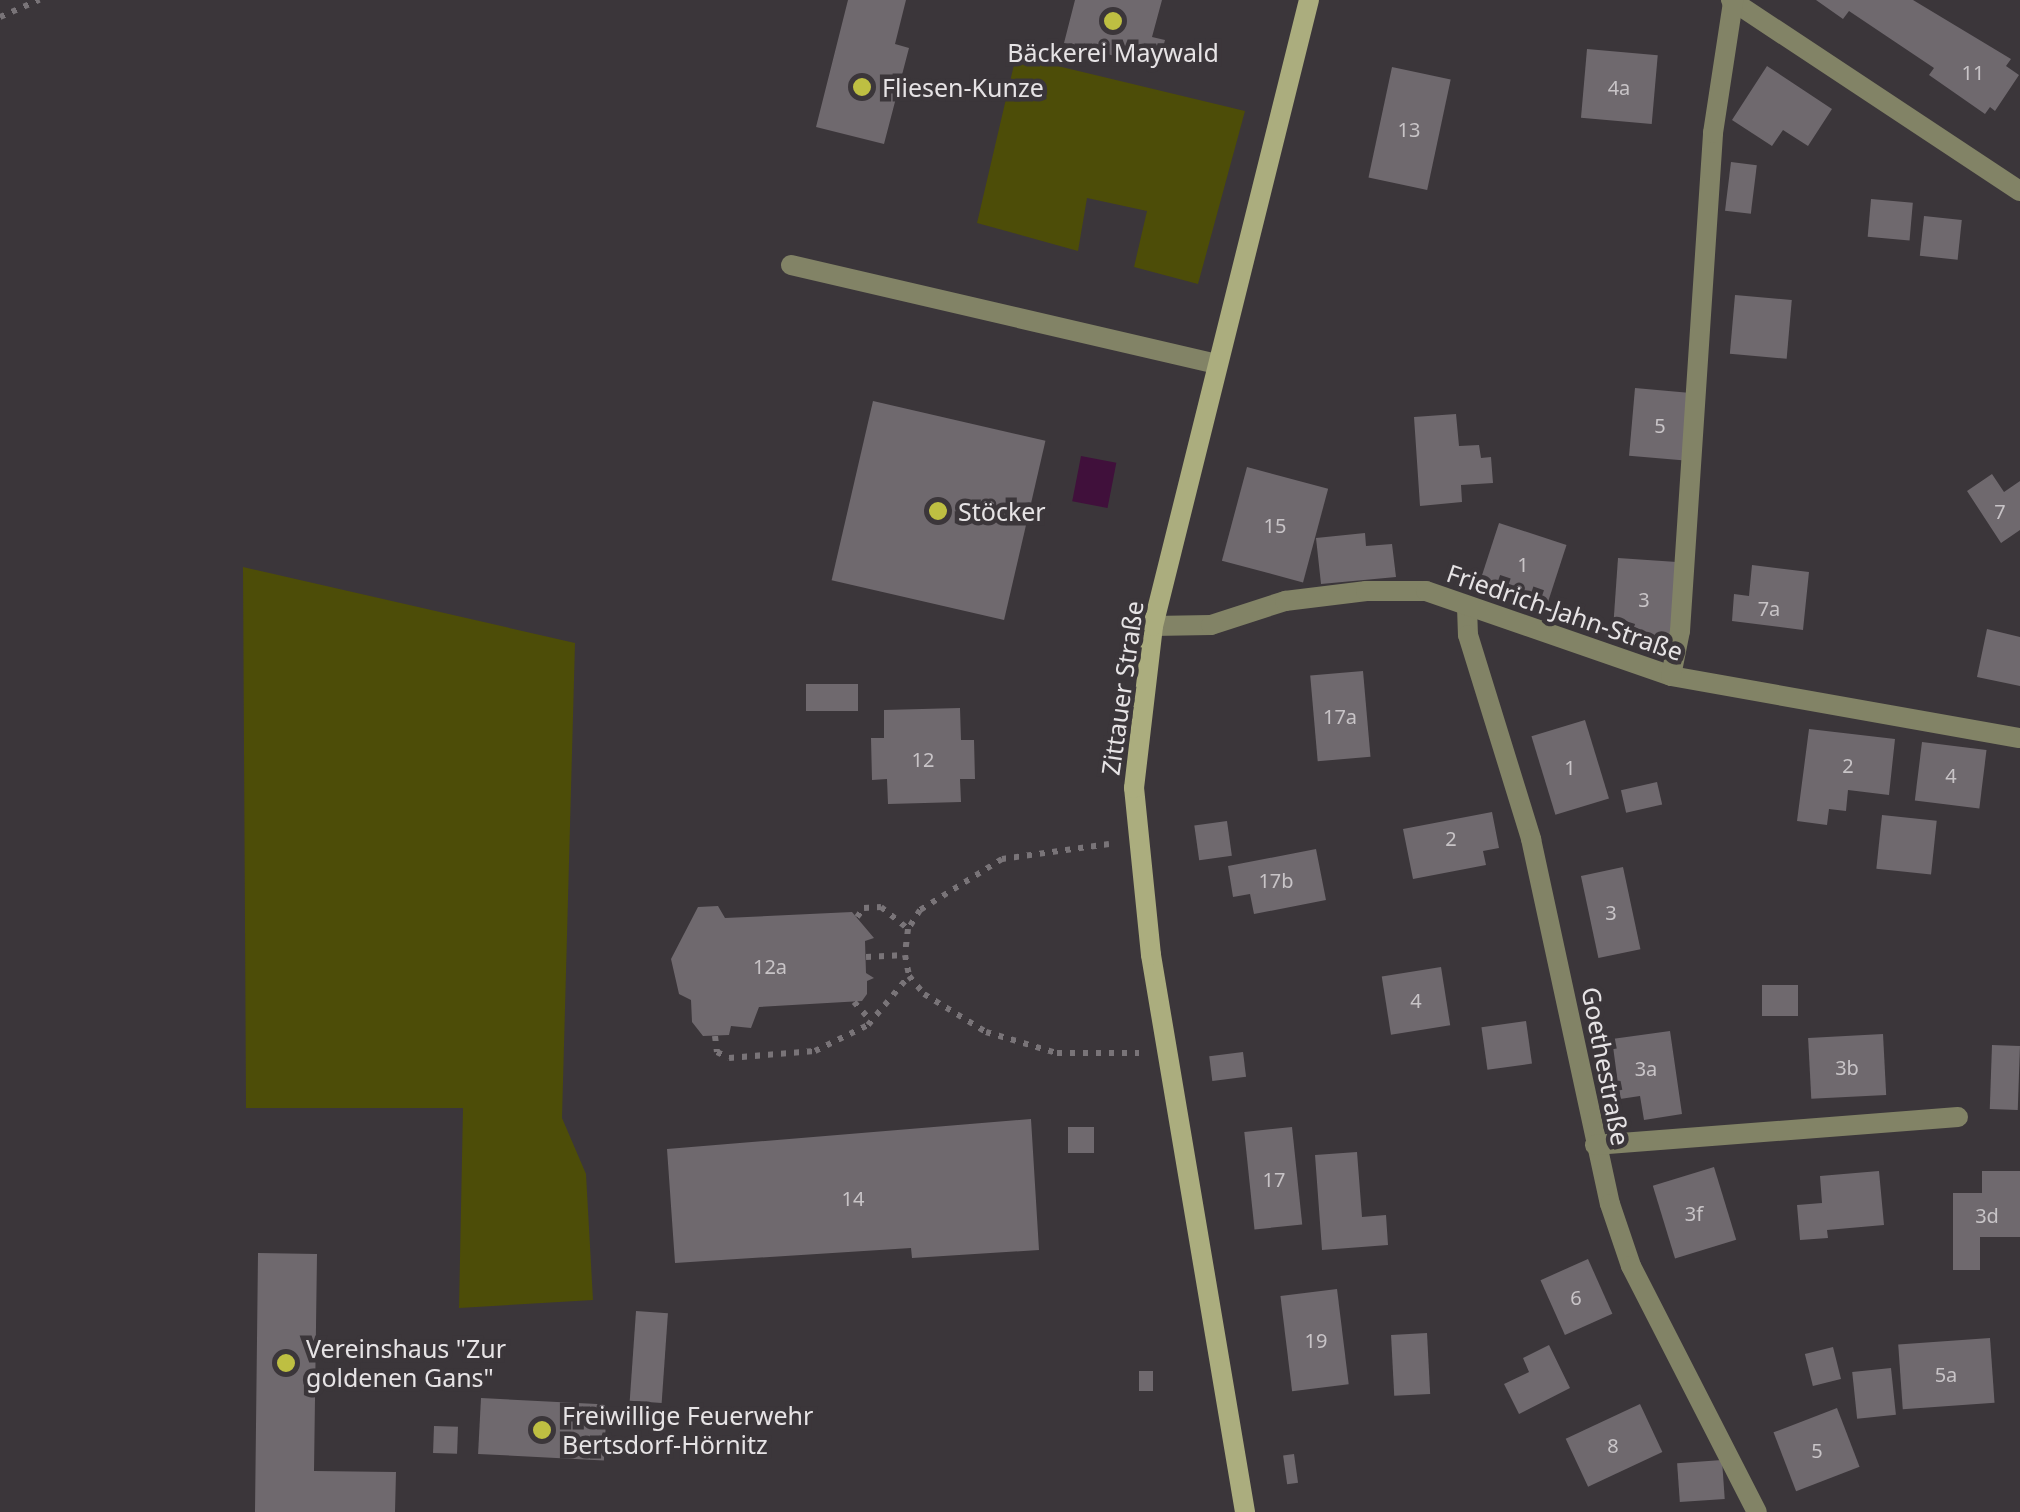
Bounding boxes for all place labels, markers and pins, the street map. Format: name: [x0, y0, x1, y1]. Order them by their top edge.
marker: Bäckerei Maywald: [1102, 10, 1124, 32]
place label: Bäckerei Maywald: [1007, 37, 1219, 67]
place label: Fliesen-Kunze: [882, 72, 1044, 102]
marker: Fliesen-Kunze: [851, 76, 873, 98]
place label: Stöcker: [958, 496, 1046, 526]
marker: Stöcker: [927, 500, 949, 522]
place label: Vereinshaus "Zur goldenen Gans": [306, 1334, 506, 1393]
marker: Vereinshaus "Zur goldenen Gans": [275, 1352, 297, 1374]
place label: Freiwillige Feuerwehr Bertsdorf-Hörnitz: [562, 1401, 813, 1460]
marker: Freiwillige Feuerwehr Bertsdorf-Hörnitz: [531, 1419, 553, 1441]

